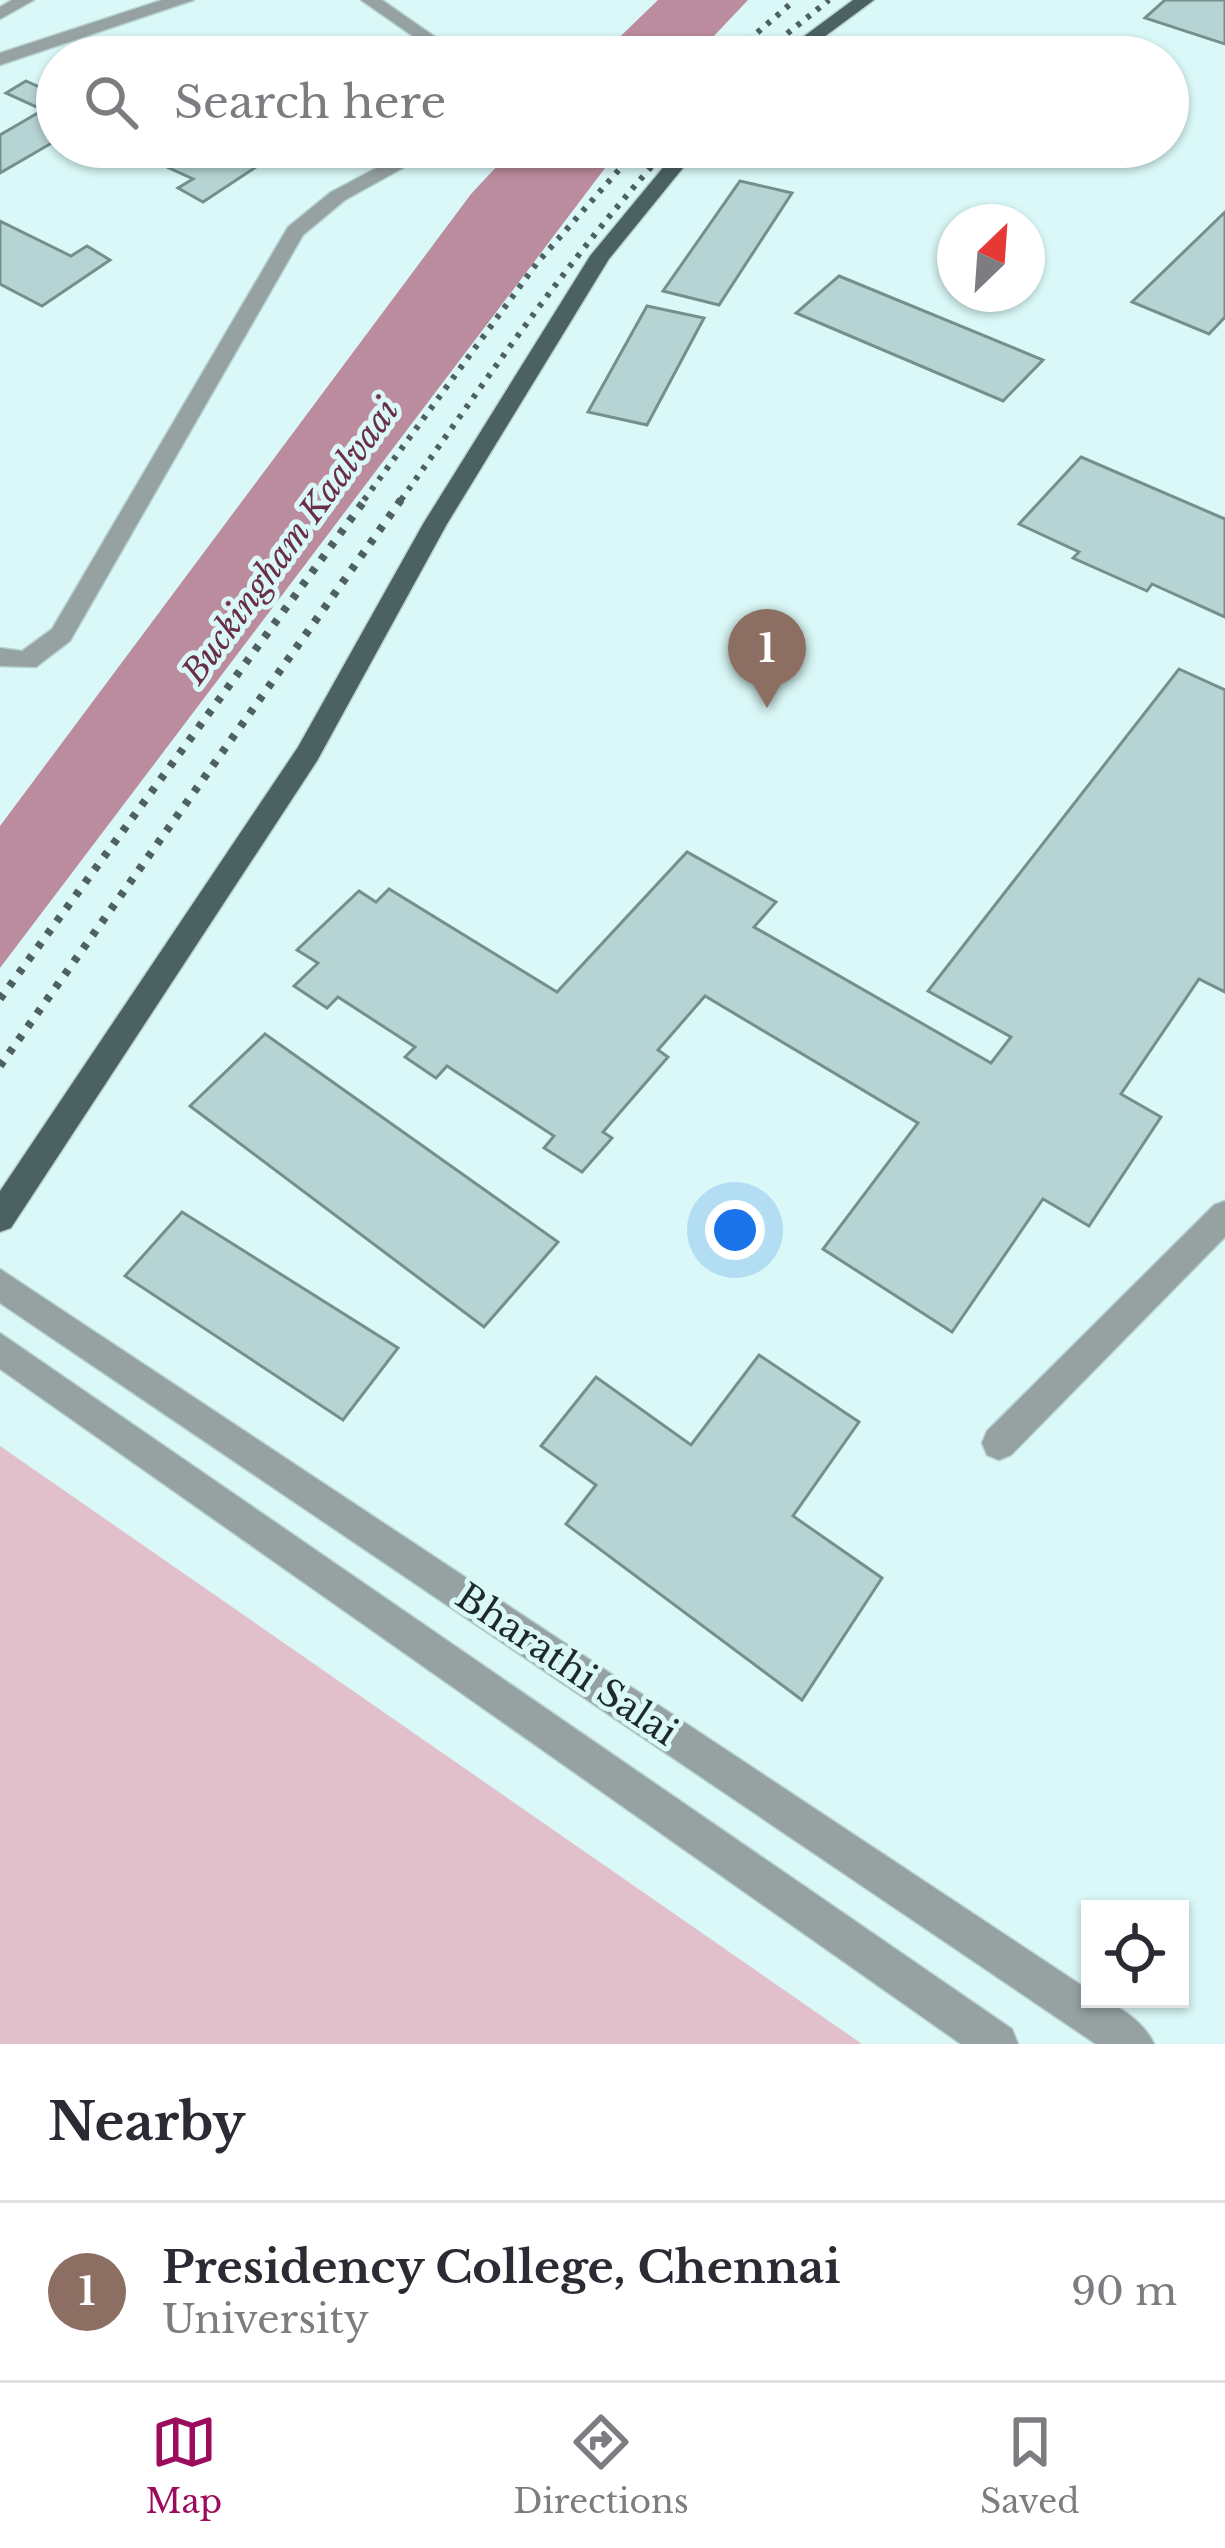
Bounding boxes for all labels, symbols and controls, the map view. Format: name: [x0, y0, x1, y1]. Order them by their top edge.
search box: [36, 36, 1189, 168]
icon: search: [78, 69, 144, 135]
text: Search here: [174, 74, 446, 130]
north arrow: [937, 204, 1045, 312]
water label: Buckingham Kaalvaai: [173, 390, 408, 692]
pin: 1: [728, 609, 806, 708]
your location: [705, 1200, 765, 1260]
street label: Bharathi Salai: [447, 1574, 686, 1755]
map controls: [1081, 1900, 1189, 2008]
button: locate: [1081, 1900, 1189, 2008]
text: Nearby: [48, 2091, 245, 2154]
text: Presidency College, Chennai: [162, 2239, 841, 2295]
text: 1: [78, 2267, 96, 2316]
text: 90 m: [1071, 2267, 1177, 2316]
text: University: [162, 2295, 369, 2344]
tab: Map: [146, 2409, 222, 2522]
tab: Directions: [513, 2409, 689, 2522]
tab: Saved: [980, 2409, 1079, 2522]

